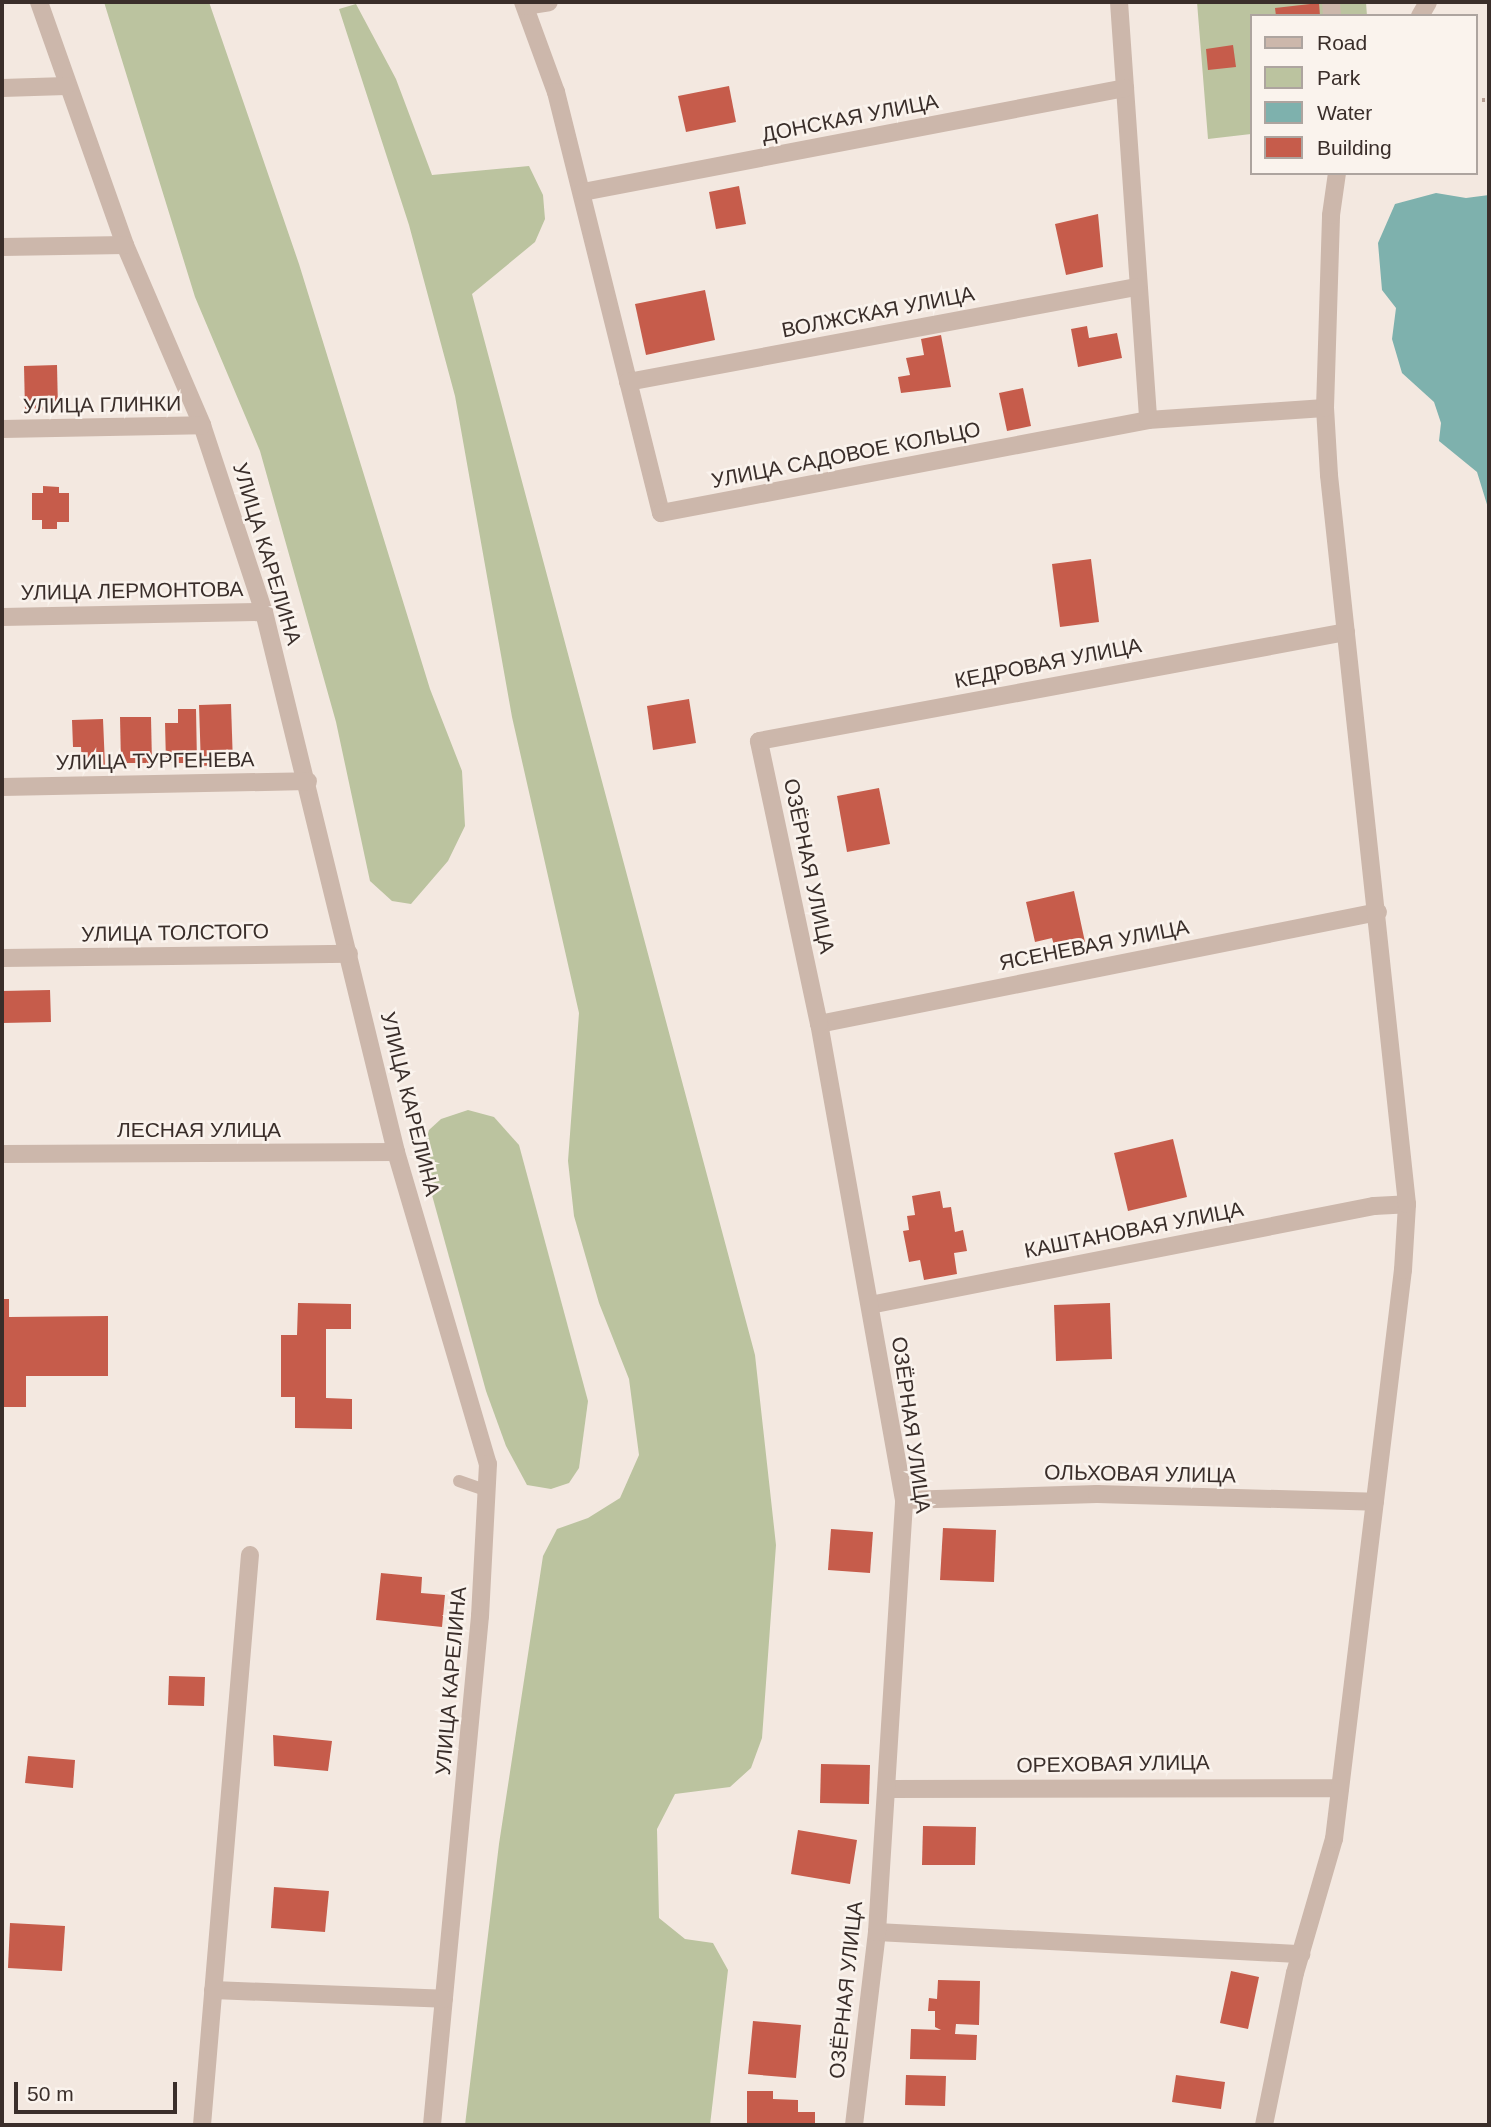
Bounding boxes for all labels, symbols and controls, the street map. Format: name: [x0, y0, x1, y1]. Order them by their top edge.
legend: [1250, 14, 1477, 175]
text: Road: [1317, 31, 1367, 54]
text: Park: [1317, 66, 1360, 89]
street label: ДОНСКАЯ УЛИЦА: [760, 89, 940, 147]
text: Water: [1317, 101, 1372, 124]
text: Building: [1317, 136, 1392, 159]
street label: ВОЛЖСКАЯ УЛИЦА: [779, 281, 977, 343]
street label: УЛИЦА ГЛИНКИ: [23, 391, 181, 419]
street label: УЛИЦА САДОВОЕ КОЛЬЦО: [709, 417, 983, 493]
street label: УЛИЦА КАРЕЛИНА: [227, 460, 307, 648]
street label: УЛИЦА ЛЕРМОНТОВА: [20, 576, 244, 606]
street label: КЕДРОВАЯ УЛИЦА: [952, 633, 1144, 693]
street label: УЛИЦА ТУРГЕНЕВА: [55, 747, 255, 775]
street label: ОЗЁРНАЯ УЛИЦА: [778, 776, 840, 956]
street label: ЯСЕНЕВАЯ УЛИЦА: [997, 914, 1191, 976]
street label: УЛИЦА ТОЛСТОГО: [81, 919, 269, 947]
street label: УЛИЦА КАРЕЛИНА: [375, 1009, 445, 1199]
street label: ЛЕСНАЯ УЛИЦА: [117, 1117, 281, 1143]
street label: КАШТАНОВАЯ УЛИЦА: [1022, 1196, 1246, 1264]
street label: ОЗЁРНАЯ УЛИЦА: [886, 1335, 936, 1515]
street label: ОЛЬХОВАЯ УЛИЦА: [1044, 1460, 1236, 1488]
street label: УЛИЦА КАРЕЛИНА: [430, 1586, 472, 1776]
street label: ОРЕХОВАЯ УЛИЦА: [1016, 1750, 1210, 1778]
street label: ОЗЁРНАЯ УЛИЦА: [824, 1900, 868, 2080]
scale bar: [18, 2068, 180, 2112]
text: 50 m: [27, 2082, 74, 2105]

